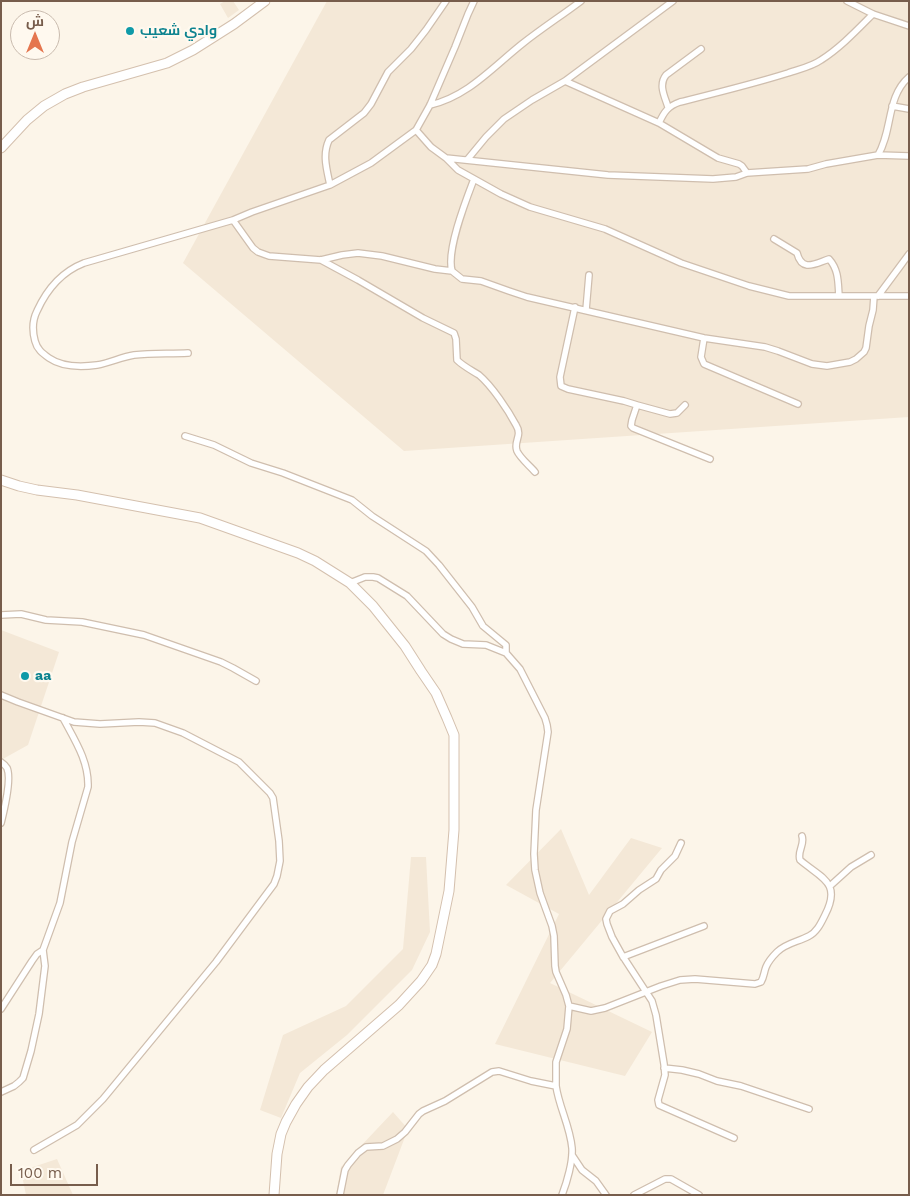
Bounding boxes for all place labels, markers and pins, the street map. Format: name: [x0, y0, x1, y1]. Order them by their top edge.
place label: وادي شعيب: [140, 23, 217, 39]
marker: وادي شعيب: [124, 25, 136, 37]
place label: aa: [35, 668, 51, 684]
marker: aa: [19, 670, 31, 682]

